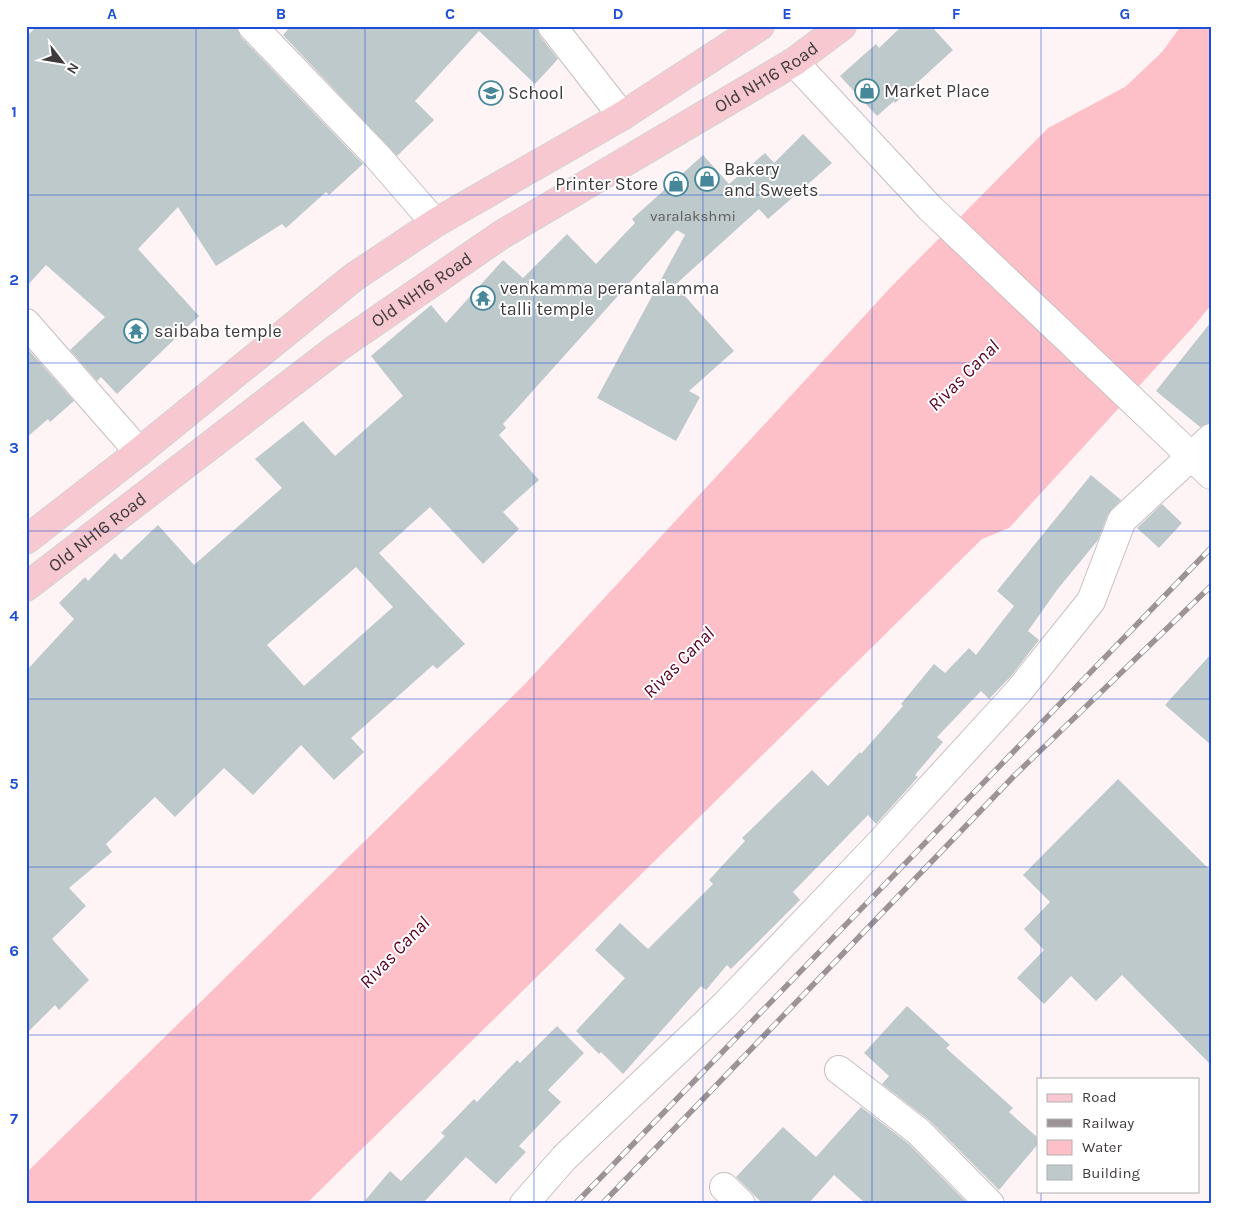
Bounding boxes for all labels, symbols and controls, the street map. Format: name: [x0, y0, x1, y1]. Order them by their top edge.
text: A: [107, 4, 117, 23]
text: B: [276, 4, 286, 23]
text: C: [445, 4, 455, 23]
text: D: [613, 4, 624, 23]
text: E: [782, 4, 792, 23]
text: F: [952, 4, 961, 23]
text: G: [1120, 4, 1130, 23]
street label: Old NH16 Road: [710, 37, 822, 118]
north arrow: [38, 38, 88, 88]
text: N: [63, 60, 83, 77]
shop icon: Market Place: [854, 78, 880, 104]
school or university icon: School: [478, 80, 504, 106]
place label: Market Place: [884, 80, 990, 102]
place label: School: [508, 82, 564, 104]
text: 1: [11, 102, 17, 121]
place label: Bakery and Sweets: [724, 158, 818, 201]
shop icon: Bakery and Sweets: [694, 166, 720, 192]
shop icon: Printer Store: [663, 171, 689, 197]
place label: Printer Store: [555, 173, 658, 195]
house number: varalakshmi: [650, 207, 736, 225]
street label: Old NH16 Road: [367, 247, 476, 332]
text: 2: [9, 270, 19, 289]
place label: venkamma perantalamma talli temple: [500, 277, 719, 320]
temple icon: venkamma perantalamma talli temple: [470, 285, 496, 311]
temple icon: saibaba temple: [123, 318, 149, 344]
place label: saibaba temple: [154, 320, 282, 342]
water label: Rivas Canal: [924, 335, 1004, 416]
text: 3: [9, 438, 19, 457]
street label: Old NH16 Road: [44, 487, 151, 577]
text: 4: [9, 606, 19, 625]
water label: Rivas Canal: [639, 622, 719, 703]
text: 5: [9, 774, 19, 793]
water label: Rivas Canal: [355, 912, 435, 993]
text: 6: [9, 941, 19, 960]
legend: [1037, 1078, 1200, 1192]
text: Road: [1082, 1088, 1117, 1106]
text: 7: [10, 1109, 18, 1128]
text: Railway: [1082, 1114, 1134, 1132]
text: Water: [1082, 1138, 1123, 1156]
text: Building: [1082, 1164, 1140, 1182]

